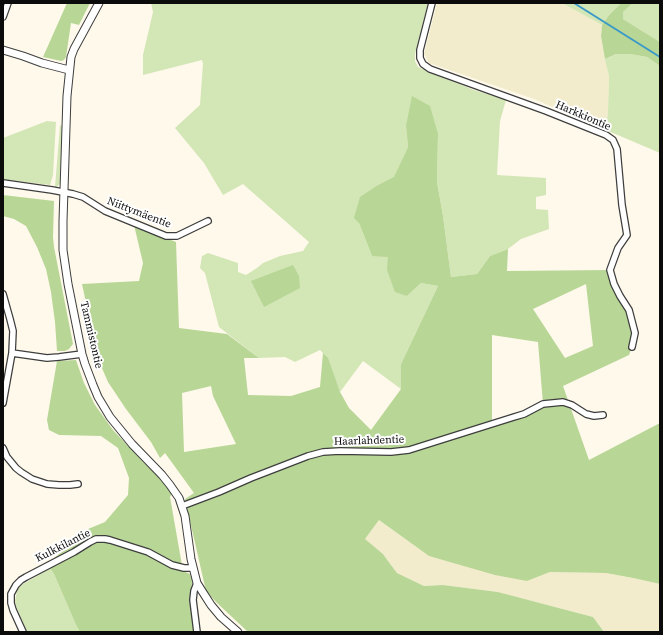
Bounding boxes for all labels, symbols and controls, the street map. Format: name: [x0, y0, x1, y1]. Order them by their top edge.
street label: Harkkiontie: [553, 98, 613, 134]
street label: Niittymäentie: [105, 195, 173, 231]
street label: Tammistontie: [77, 300, 105, 370]
street label: Haarlahdentie: [334, 433, 404, 449]
street label: Kulkkilantie: [33, 527, 93, 565]

